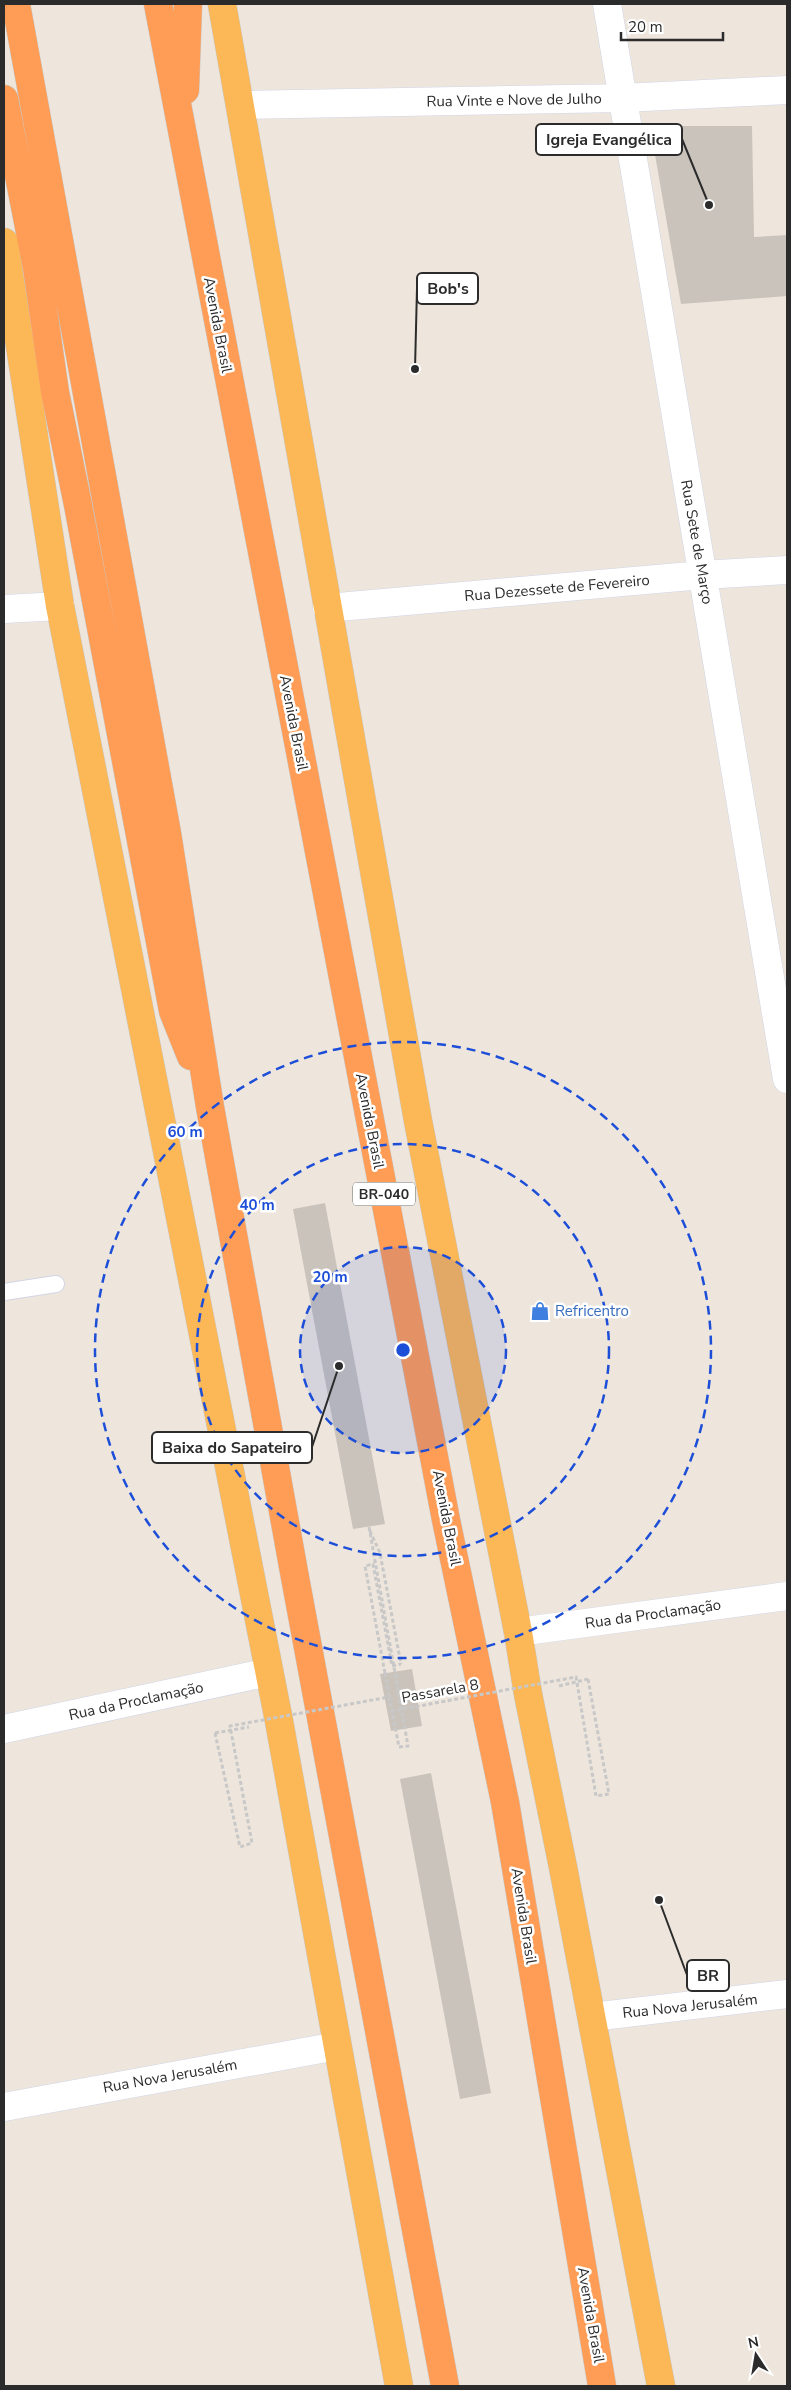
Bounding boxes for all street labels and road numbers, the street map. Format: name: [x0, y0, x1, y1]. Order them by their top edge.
street label: Rua Vinte e Nove de Julho: [426, 88, 602, 112]
street label: Avenida Brasil: [199, 275, 237, 375]
street label: Rua Sete de Março: [676, 478, 718, 606]
street label: Rua Dezessete de Fevereiro: [464, 570, 650, 606]
street label: Avenida Brasil: [275, 673, 313, 773]
street label: Avenida Brasil: [351, 1071, 389, 1171]
road number: BR-040: [353, 1182, 415, 1206]
street label: Avenida Brasil: [428, 1468, 466, 1568]
street label: Rua da Proclamação: [584, 1595, 722, 1633]
street label: Passarela 8: [400, 1674, 480, 1708]
street label: Rua da Proclamação: [67, 1677, 205, 1725]
street label: Avenida Brasil: [507, 1866, 542, 1966]
street label: Rua Nova Jerusalém: [621, 1989, 759, 2023]
street label: Rua Nova Jerusalém: [101, 2054, 239, 2098]
street label: Avenida Brasil: [573, 2265, 609, 2365]

